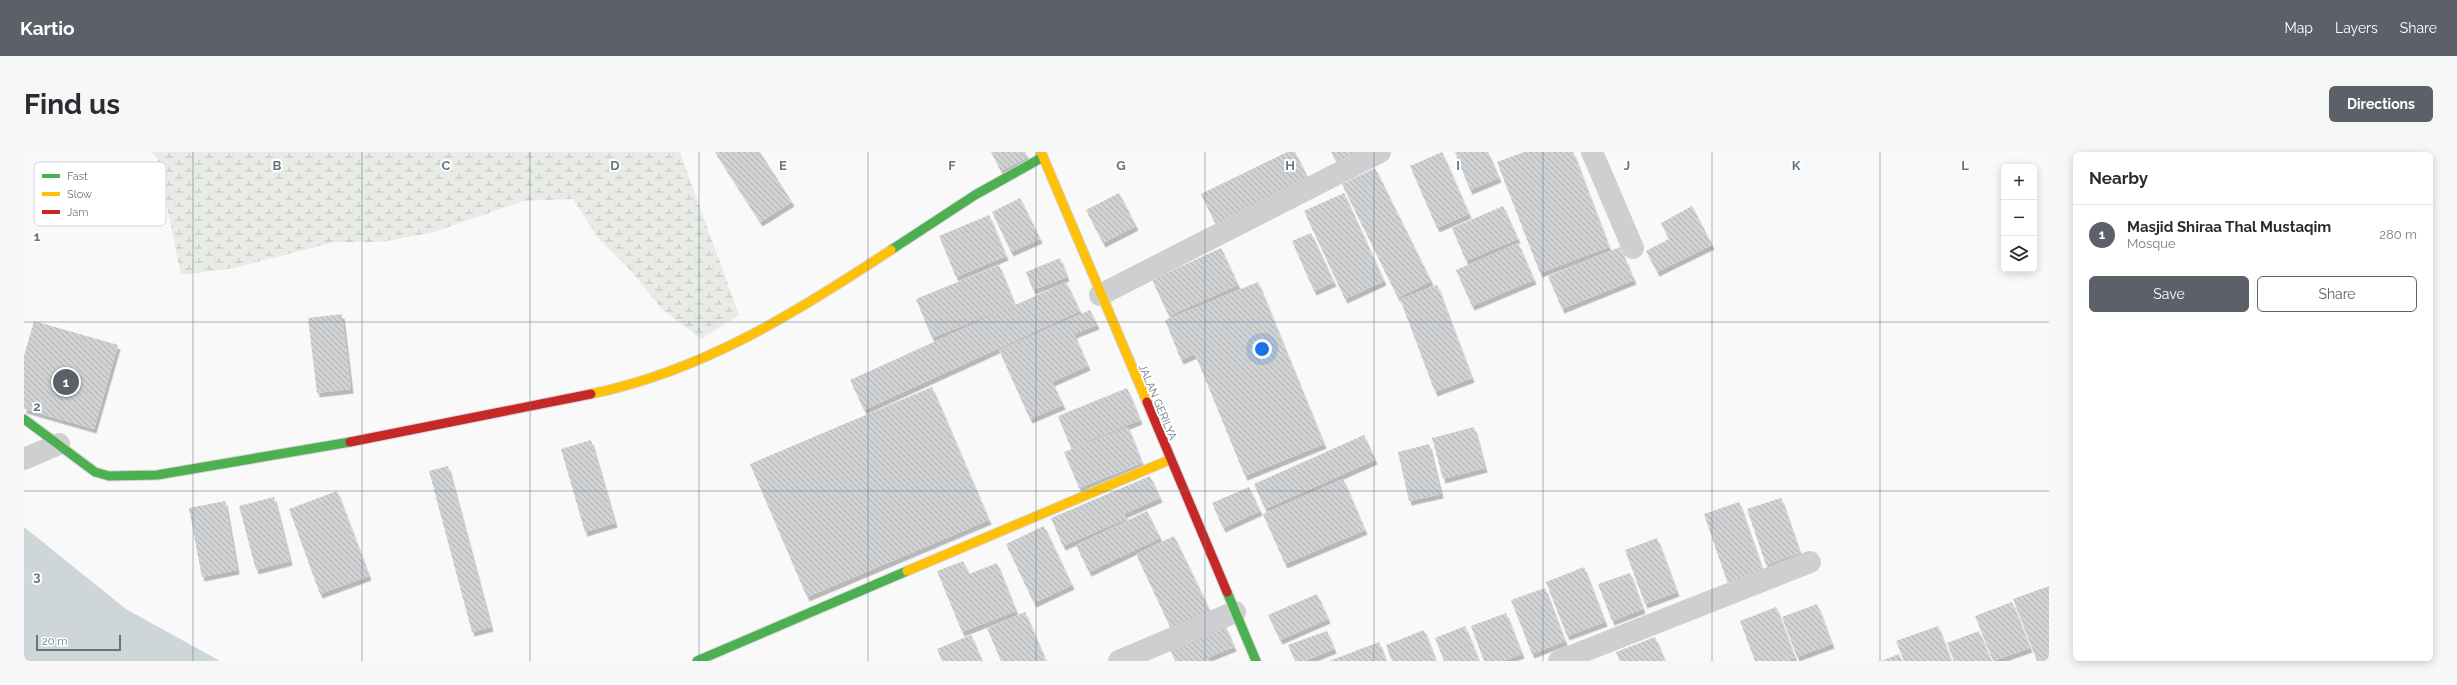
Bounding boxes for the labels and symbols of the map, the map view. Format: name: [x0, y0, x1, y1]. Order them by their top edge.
text: B: [273, 158, 282, 173]
text: C: [442, 158, 451, 173]
text: D: [610, 158, 620, 173]
text: E: [779, 158, 787, 173]
text: F: [948, 158, 956, 173]
text: G: [1116, 158, 1126, 173]
text: H: [1285, 158, 1295, 173]
text: I: [1456, 158, 1460, 173]
text: J: [1624, 158, 1630, 173]
text: K: [1792, 158, 1801, 173]
text: L: [1961, 158, 1969, 173]
legend: [34, 162, 166, 226]
text: Fast: [67, 170, 88, 183]
text: Slow: [67, 188, 92, 201]
text: Jam: [67, 206, 88, 219]
text: 1: [34, 229, 41, 244]
your location: [1252, 339, 1272, 359]
street label: JALAN GERILYA: [1136, 362, 1180, 443]
pin: 1: [53, 367, 79, 397]
text: 2: [33, 399, 41, 414]
text: 3: [33, 569, 41, 584]
scale bar: [36, 633, 121, 652]

